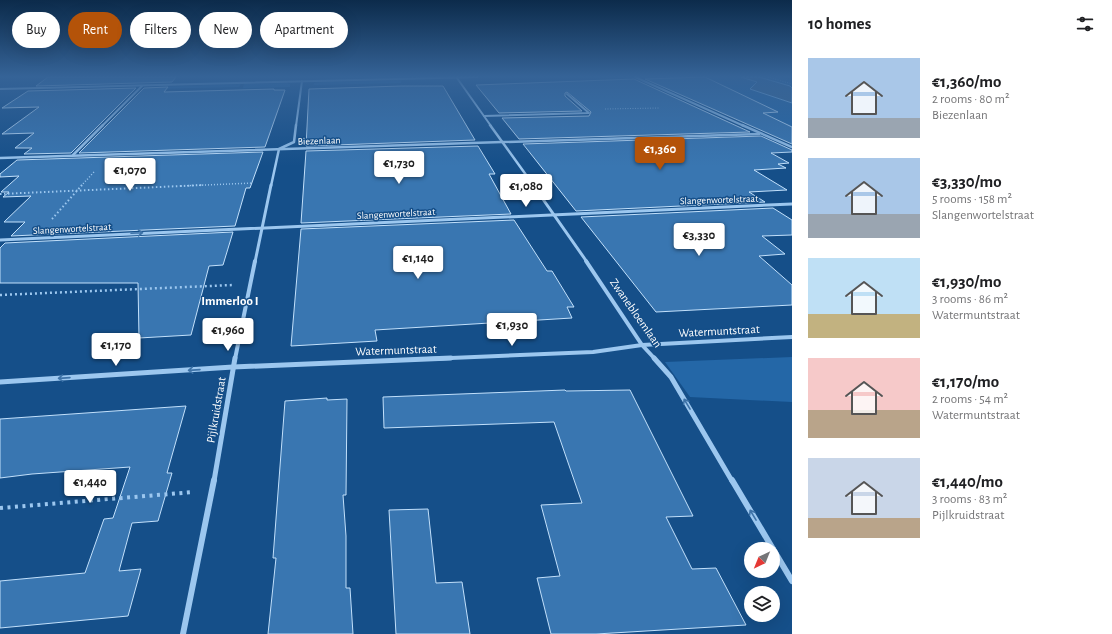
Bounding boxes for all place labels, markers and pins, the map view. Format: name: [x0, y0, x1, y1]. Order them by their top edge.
pin: €1,360: [627, 137, 693, 171]
pin: €1,730: [366, 151, 432, 185]
pin: €1,070: [97, 158, 163, 192]
pin: €1,080: [493, 174, 559, 208]
pin: €3,330: [666, 223, 732, 257]
pin: €1,140: [385, 246, 451, 280]
pin: €1,930: [479, 313, 545, 347]
pin: €1,960: [195, 318, 261, 352]
pin: €1,170: [83, 333, 149, 367]
pin: €1,440: [57, 470, 123, 504]

